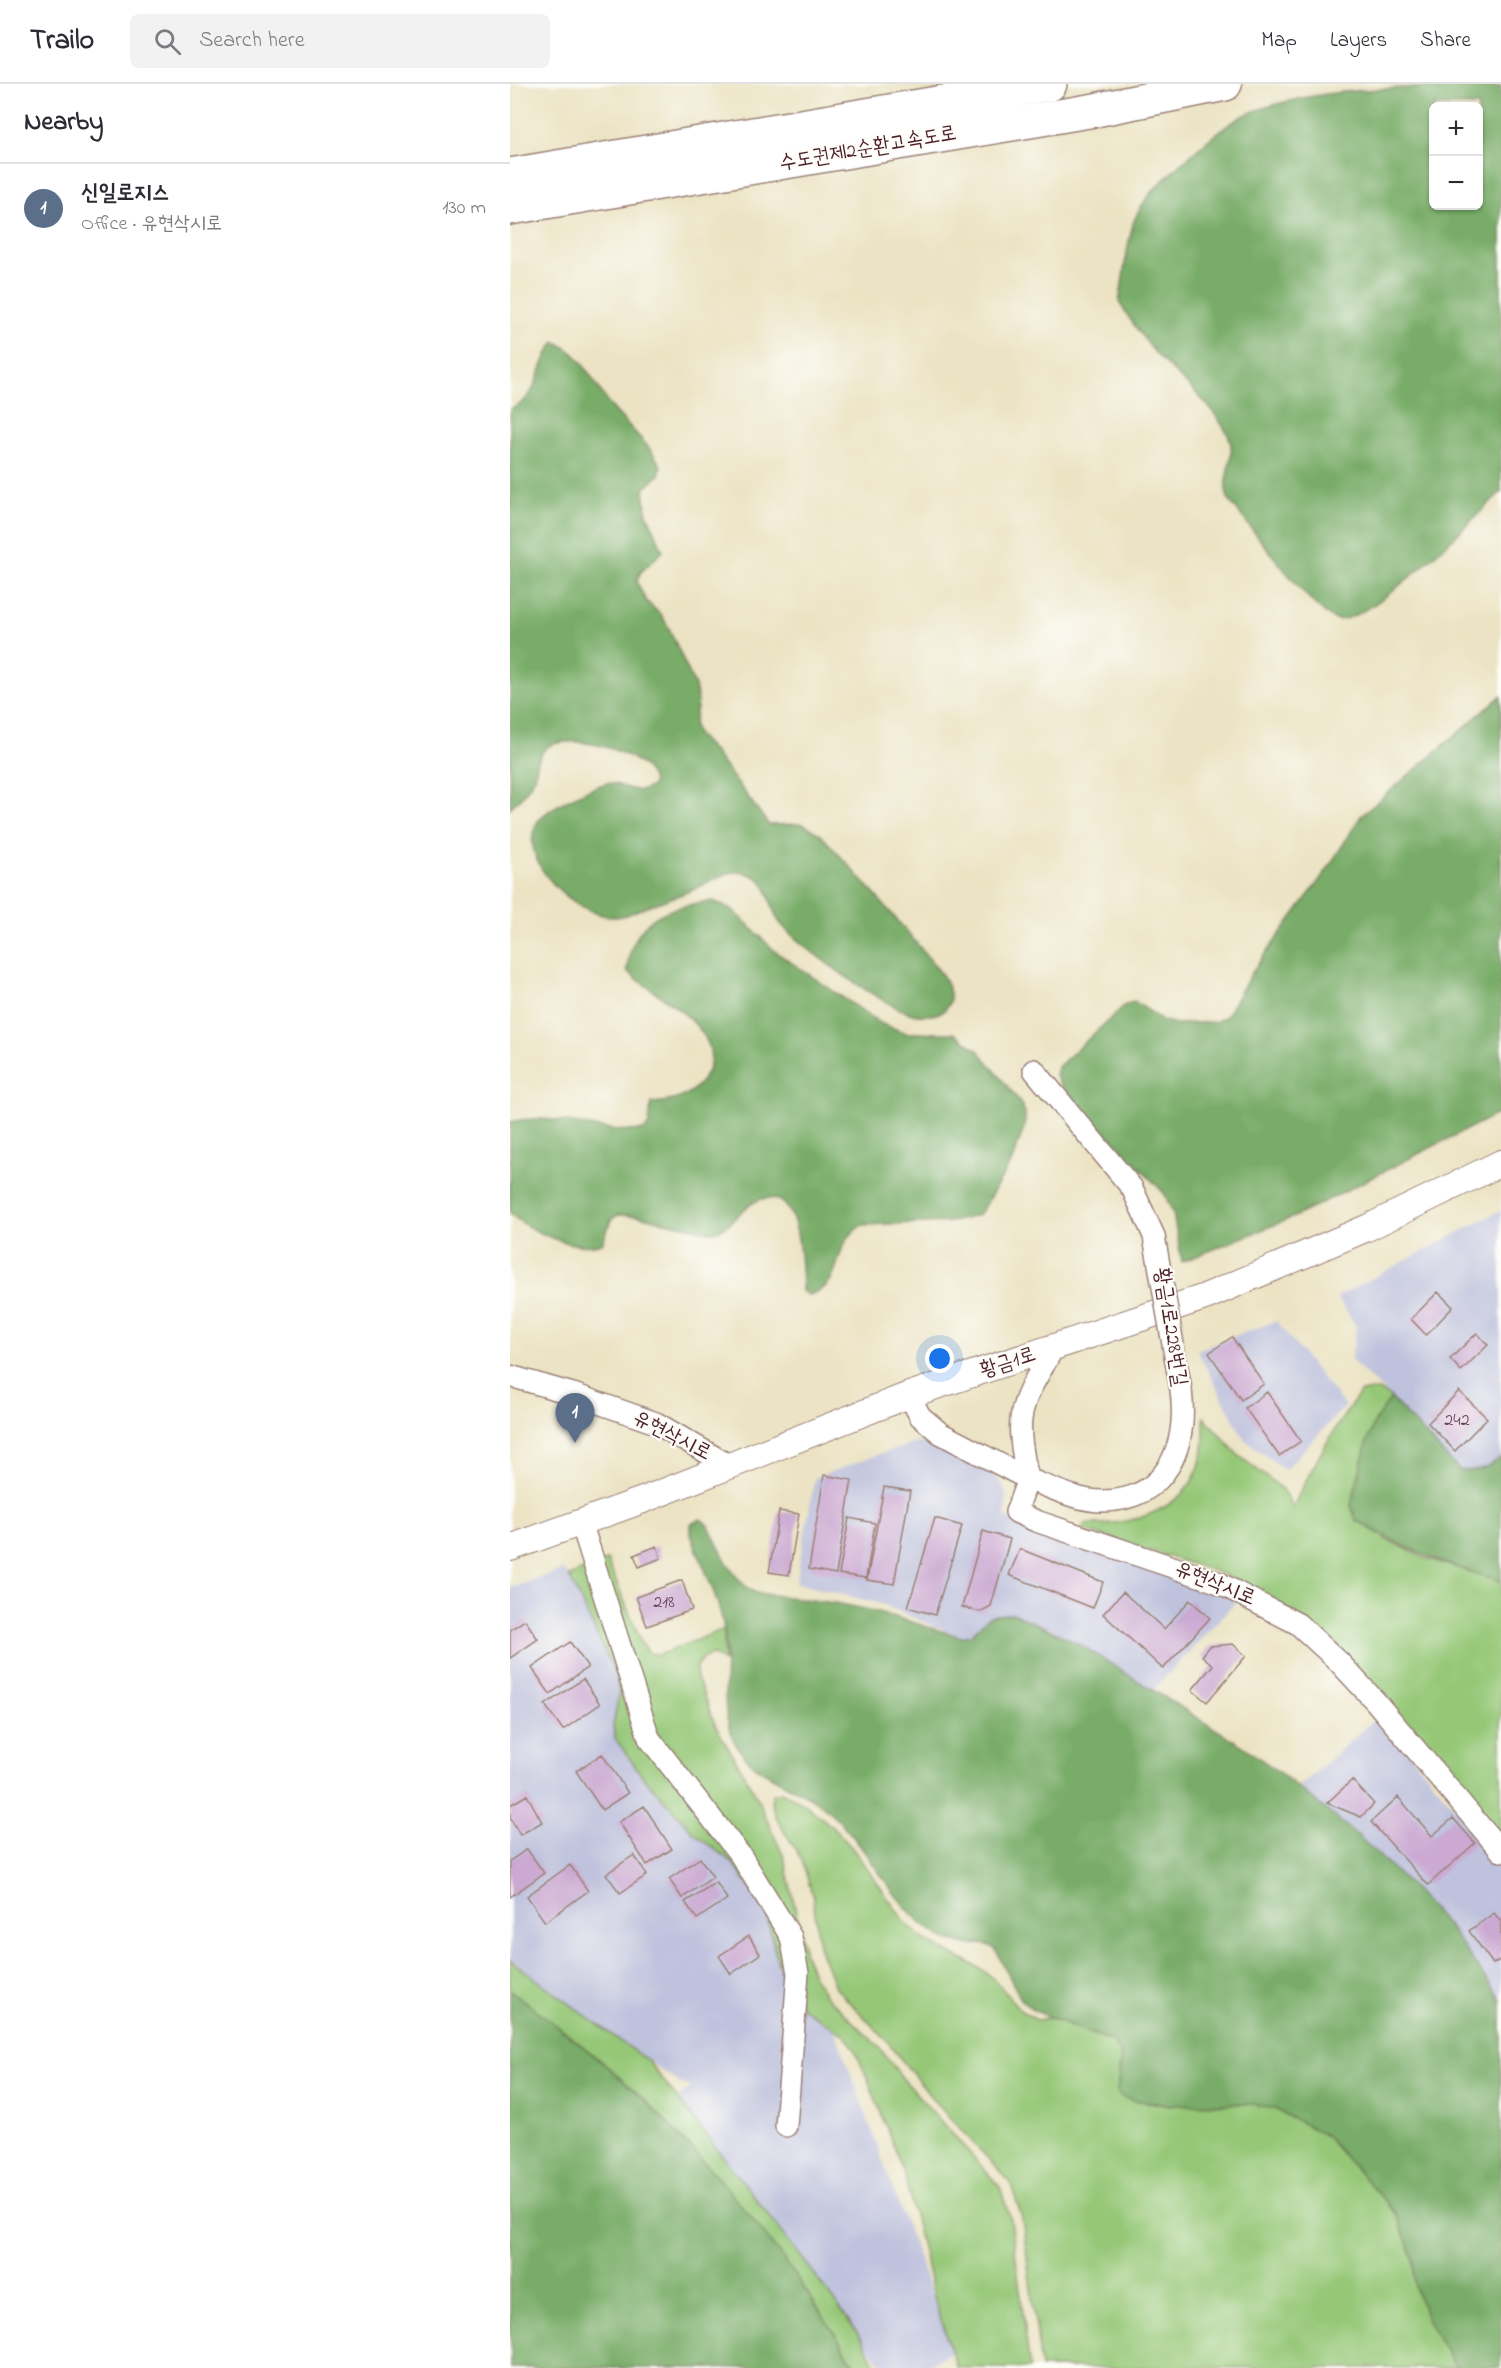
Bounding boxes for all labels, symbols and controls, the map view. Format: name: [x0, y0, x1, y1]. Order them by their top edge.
search box: [130, 14, 550, 68]
text: Trailo: [30, 21, 94, 62]
icon: search: [151, 25, 184, 58]
text: Search here: [199, 25, 305, 57]
text: Map: [1261, 26, 1297, 56]
text: Layers: [1330, 26, 1387, 56]
text: Share: [1420, 26, 1471, 56]
map controls: [1429, 102, 1483, 210]
button: +: [1429, 102, 1483, 156]
text: Nearby: [24, 104, 103, 142]
street label: 수도권제2순환고속도로: [777, 119, 959, 179]
button: −: [1429, 156, 1483, 210]
text: 신일로지스: [81, 178, 170, 210]
text: 1: [40, 194, 47, 223]
text: 130 m: [442, 194, 486, 223]
text: Office · 유현삭시로: [81, 210, 222, 239]
street label: 황금1로228번길: [1146, 1265, 1194, 1389]
street label: 황금1로: [976, 1340, 1040, 1386]
your location: [925, 1344, 954, 1373]
pin: 1: [556, 1394, 594, 1443]
street label: 유현삭시로: [628, 1403, 716, 1469]
house number: 242: [1444, 1408, 1470, 1434]
street label: 유현삭시로: [1170, 1554, 1260, 1614]
house number: 218: [653, 1590, 675, 1616]

